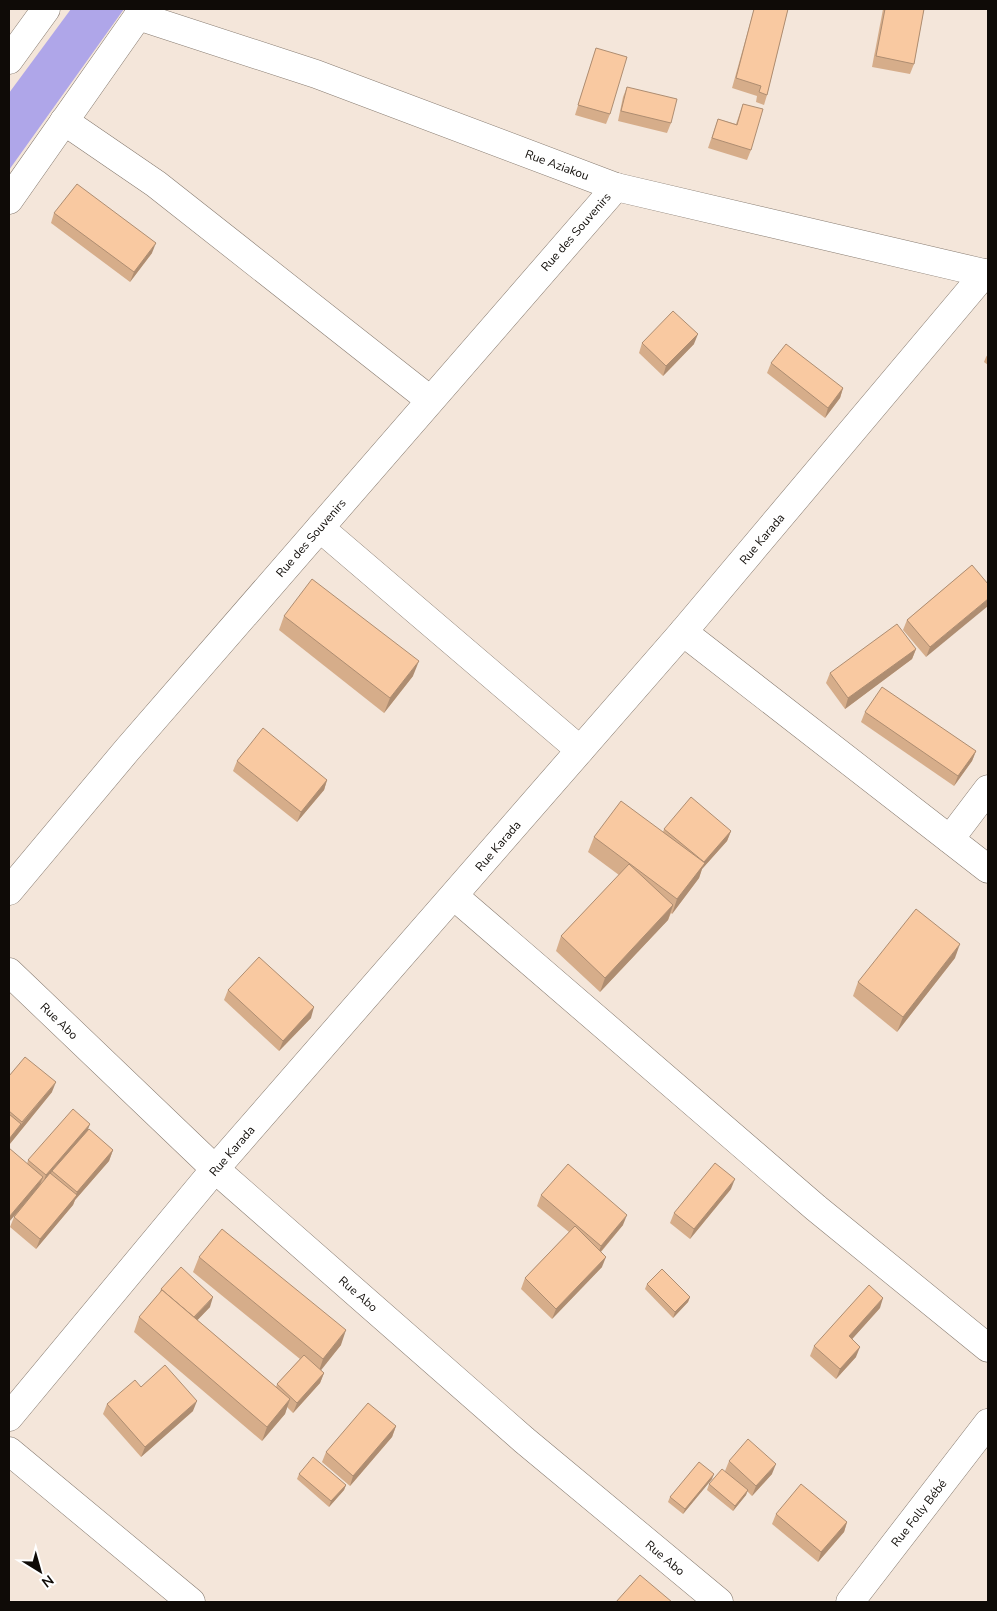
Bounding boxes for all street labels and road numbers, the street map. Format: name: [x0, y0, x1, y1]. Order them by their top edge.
street label: Rue Aziakou: [523, 146, 591, 184]
street label: Rue des Souvenirs: [537, 189, 615, 275]
street label: Rue des Souvenirs: [272, 495, 350, 581]
street label: Rue Karada: [736, 510, 788, 568]
street label: Rue Karada: [472, 817, 524, 875]
street label: Rue Abo: [37, 999, 82, 1043]
street label: Rue Karada: [206, 1122, 258, 1180]
street label: Rue Abo: [335, 1273, 381, 1316]
street label: Rue Folly Bébé: [888, 1476, 950, 1550]
street label: Rue Abo: [642, 1537, 688, 1579]

